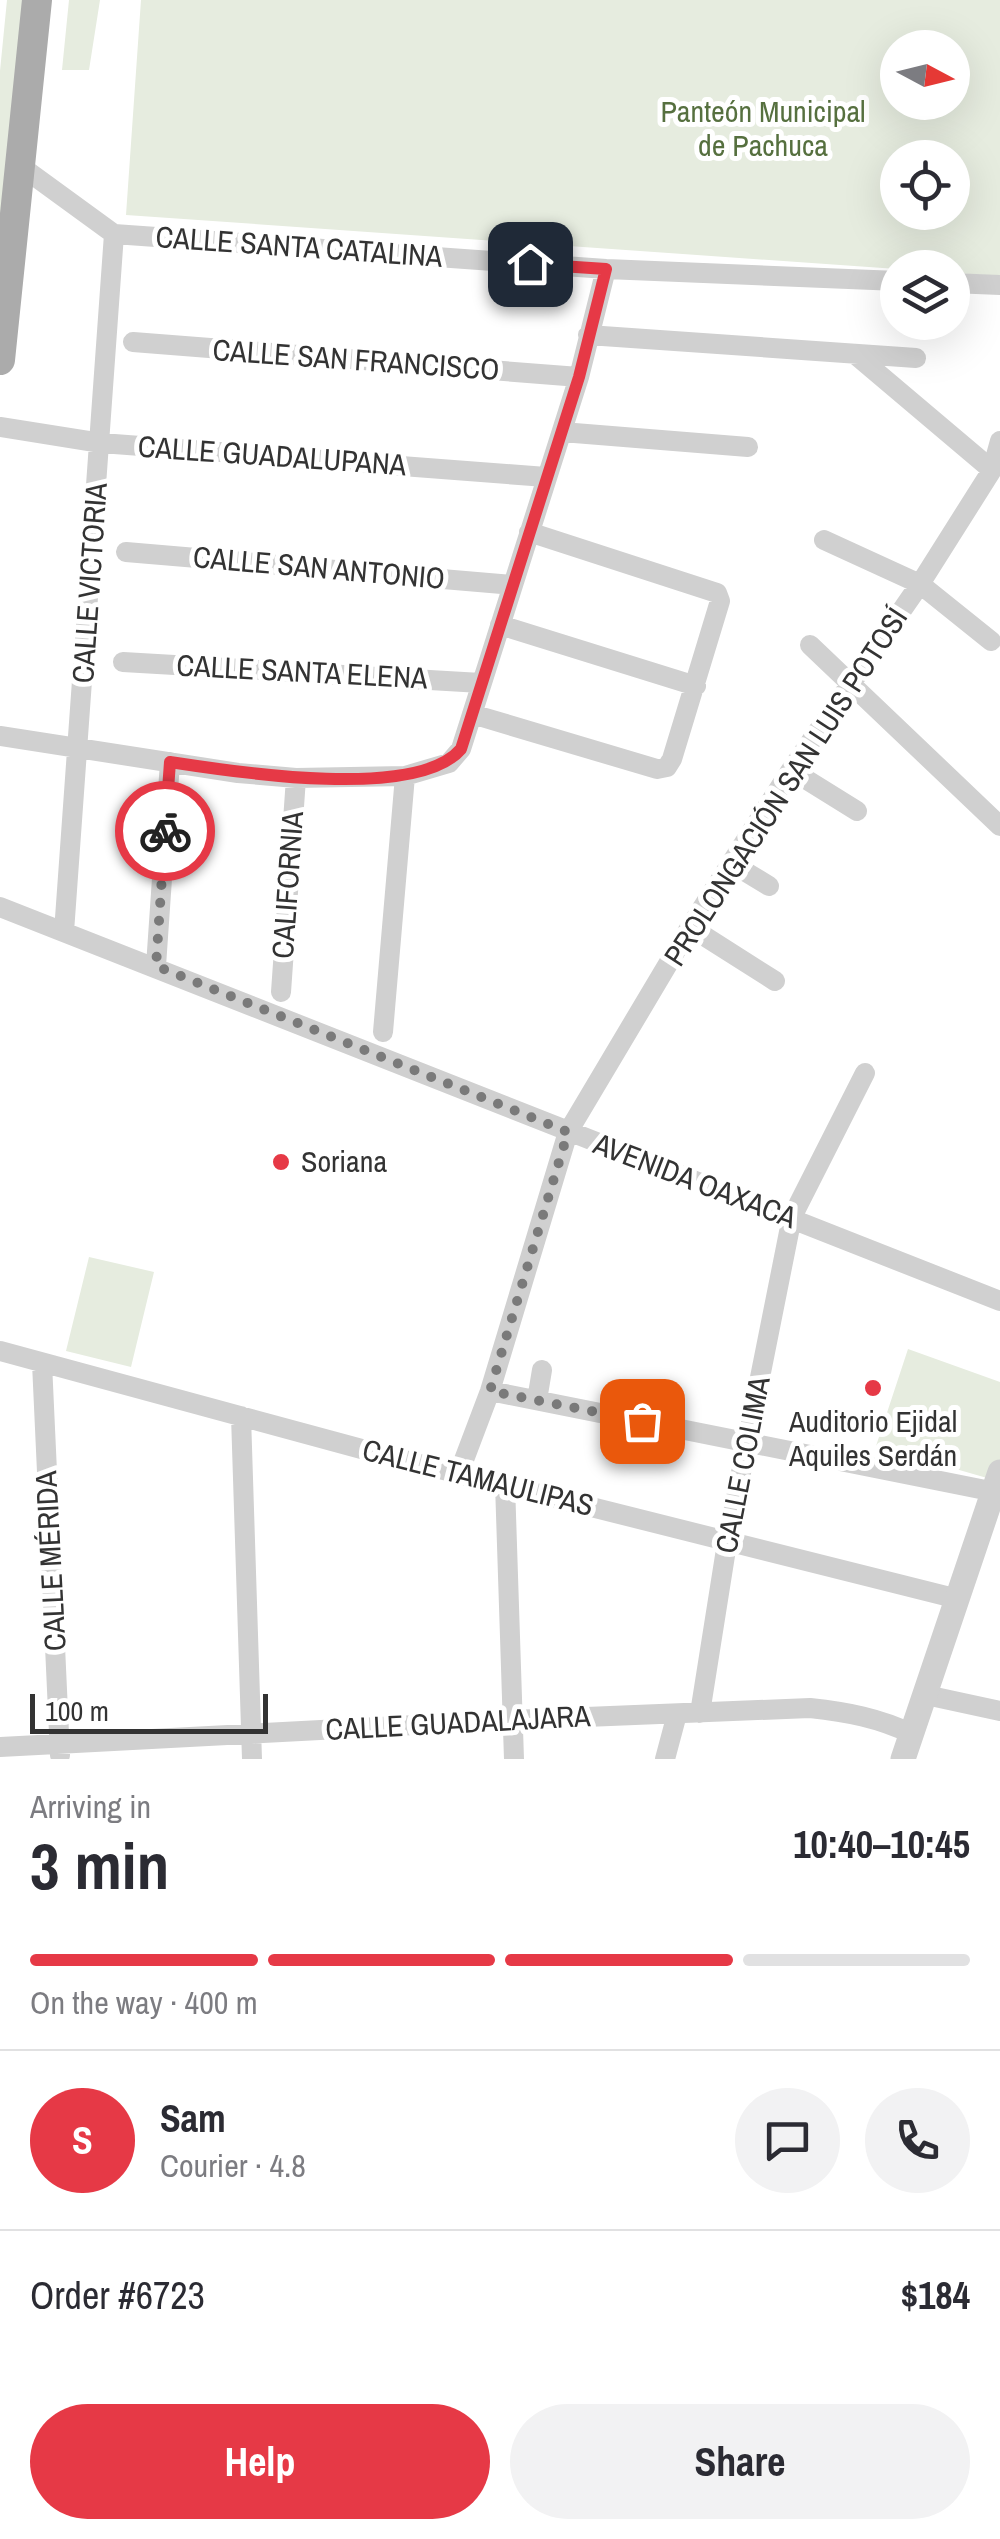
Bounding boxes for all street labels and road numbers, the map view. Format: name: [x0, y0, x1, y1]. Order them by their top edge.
street label: CALLE SANTA CATALINA: [154, 216, 444, 276]
street label: CALLE SAN FRANCISCO: [211, 329, 501, 389]
street label: CALLE GUADALUPANA: [137, 426, 408, 484]
street label: CALLE VICTORIA: [62, 481, 116, 684]
street label: CALLE SAN ANTONIO: [192, 536, 447, 598]
street label: PROLONGACIÓN SAN LUIS POTOSÍ: [654, 600, 916, 973]
street label: CALLE SANTA ELENA: [176, 644, 429, 698]
street label: CALIFORNIA: [262, 809, 312, 960]
street label: AVENIDA OAXACA: [587, 1123, 803, 1237]
street label: CALLE COLIMA: [705, 1373, 779, 1557]
street label: CALLE TAMAULIPAS: [359, 1429, 598, 1525]
street label: CALLE MÉRIDA: [25, 1469, 75, 1652]
street label: CALLE GUADALAJARA: [324, 1695, 592, 1749]

